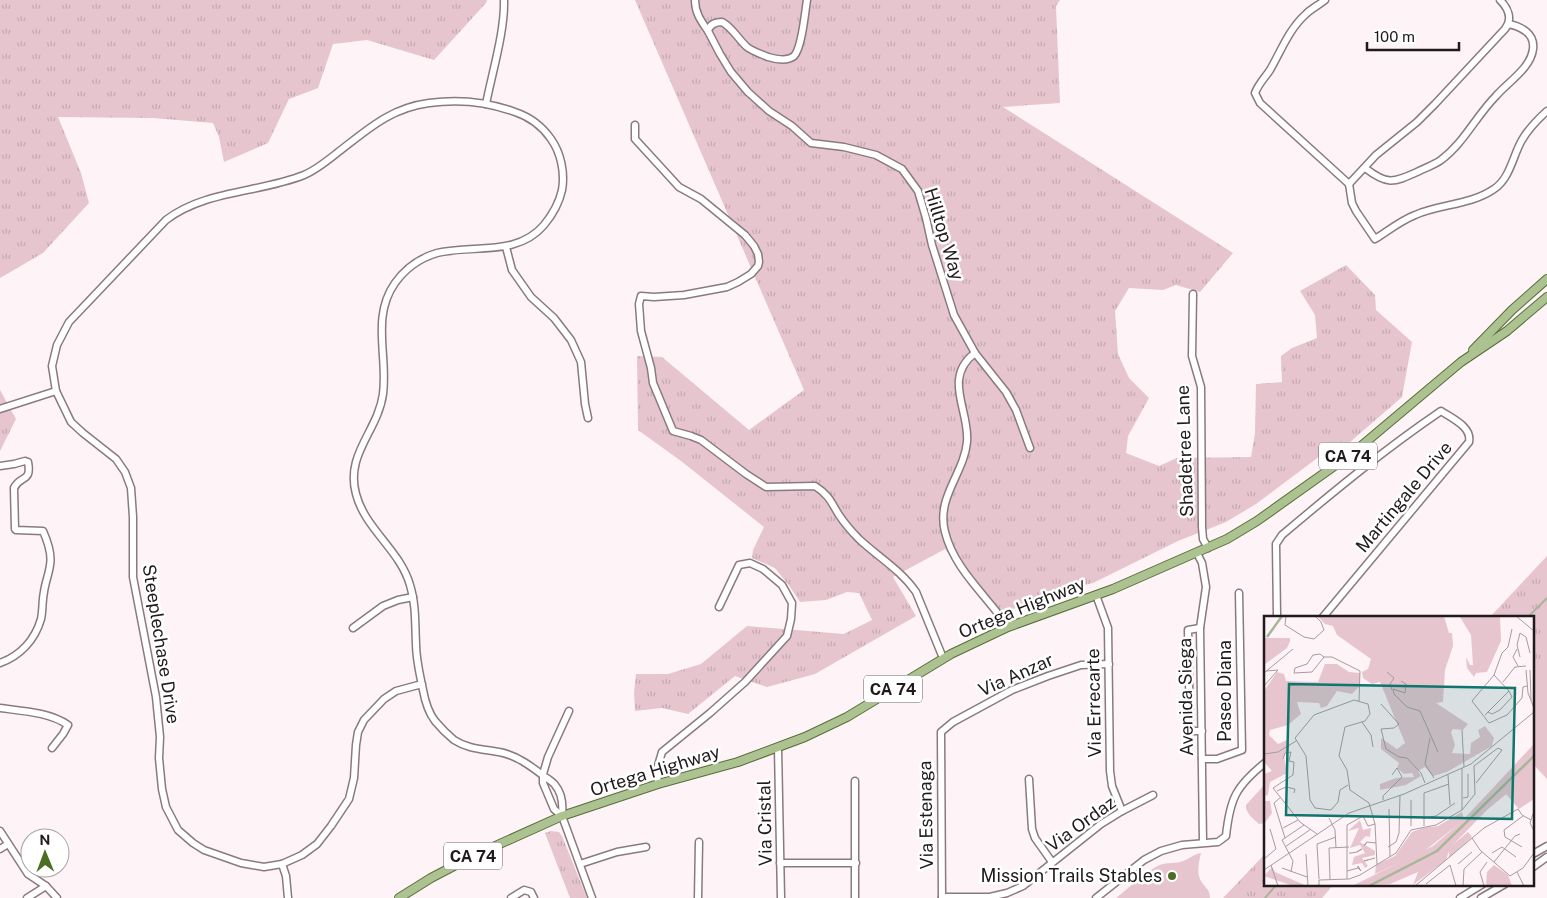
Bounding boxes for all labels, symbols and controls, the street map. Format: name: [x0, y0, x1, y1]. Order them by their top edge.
scale bar: [1367, 20, 1460, 52]
text: 100 m: [1374, 28, 1415, 45]
street label: Hilltop Way: [920, 185, 969, 283]
street label: Shadetree Lane: [1172, 385, 1197, 517]
street label: Martingale Drive: [1351, 437, 1456, 556]
road number: CA 74: [1319, 442, 1377, 470]
street label: Steeplechase Drive: [139, 563, 184, 725]
street label: Ortega Highway: [955, 572, 1088, 642]
inset map: [1264, 616, 1534, 886]
street label: Avenida Siega: [1174, 638, 1197, 756]
street label: Paseo Diana: [1214, 640, 1235, 742]
street label: Via Errecarte: [1082, 648, 1105, 758]
street label: Via Anzar: [975, 649, 1057, 700]
road number: CA 74: [864, 676, 922, 702]
street label: Ortega Highway: [587, 741, 723, 800]
street label: Via Estenaga: [914, 760, 937, 870]
street label: Via Cristal: [753, 780, 776, 866]
street label: Via Ordaz: [1042, 792, 1119, 856]
north arrow: [20, 828, 70, 878]
text: N: [39, 832, 50, 848]
road number: CA 74: [444, 842, 502, 869]
place label: Mission Trails Stables: [981, 865, 1162, 886]
marker: Mission Trails Stables: [1166, 870, 1178, 882]

